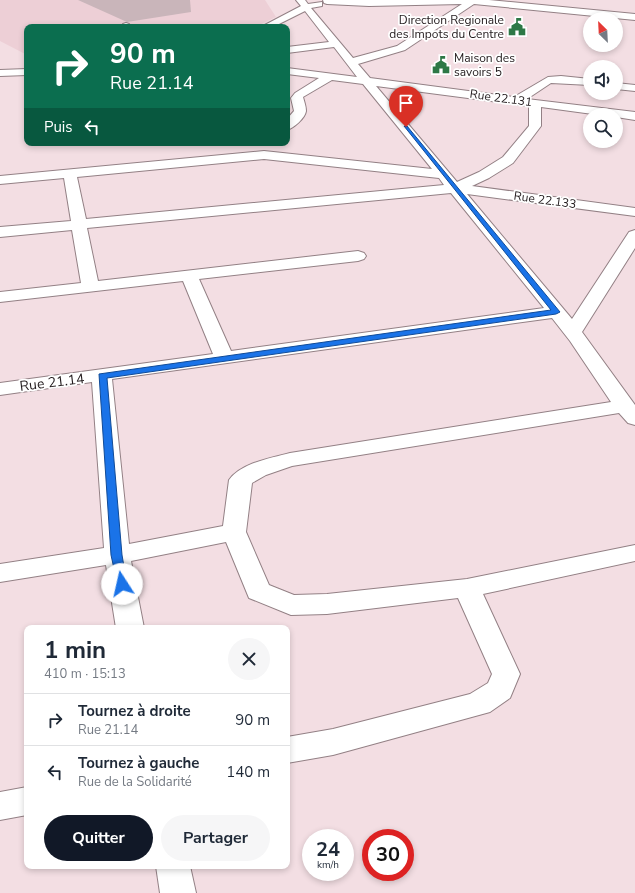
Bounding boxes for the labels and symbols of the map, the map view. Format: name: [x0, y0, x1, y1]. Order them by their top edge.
place label: Direction Regionale des Impots du Centre: [389, 12, 504, 42]
north arrow: [583, 12, 623, 52]
public building icon: Direction Regionale des Impots du Centre: [507, 17, 527, 37]
place label: Maison des savoirs 5: [454, 50, 515, 80]
public building icon: Maison des savoirs 5: [431, 55, 451, 75]
pin: [389, 86, 423, 127]
street label: Rue 22.131: [469, 86, 533, 110]
street label: Rue 22.133: [513, 188, 577, 212]
street label: Rue 21.14: [19, 369, 86, 396]
position arrow: [101, 563, 143, 605]
speed limit sign: 30: [362, 829, 414, 881]

